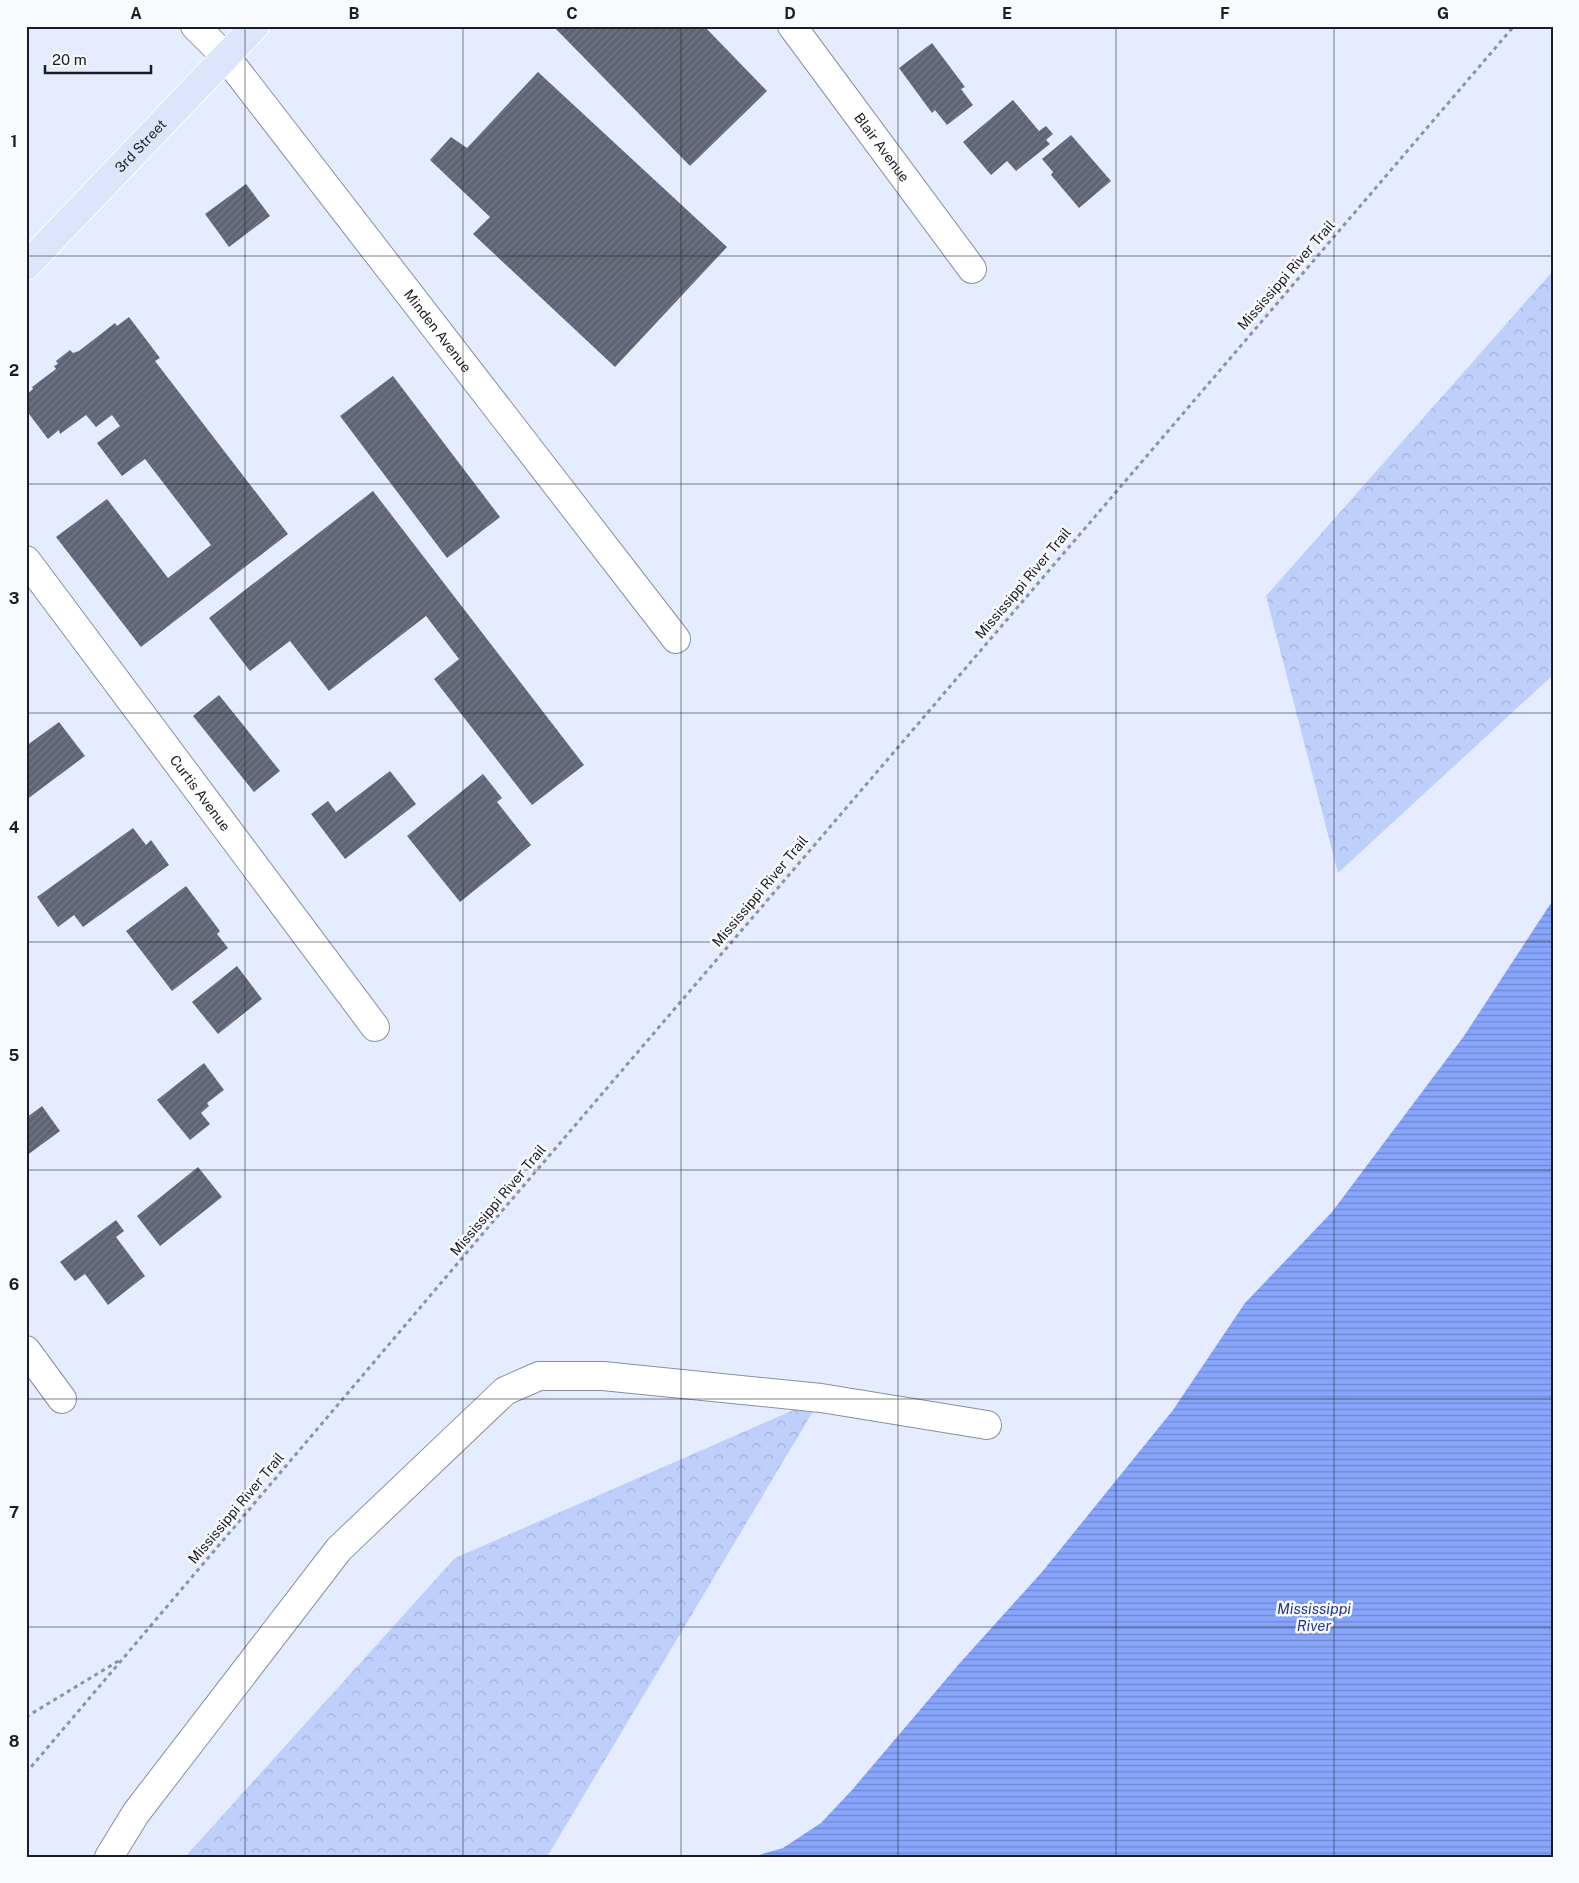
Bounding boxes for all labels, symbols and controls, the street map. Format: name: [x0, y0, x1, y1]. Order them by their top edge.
text: A: [130, 4, 142, 23]
text: B: [349, 4, 360, 23]
text: C: [566, 4, 578, 23]
text: D: [784, 4, 796, 23]
text: E: [1002, 4, 1012, 23]
text: F: [1220, 4, 1230, 23]
text: G: [1437, 4, 1449, 23]
scale bar: [45, 42, 151, 74]
text: 20 m: [52, 51, 87, 68]
street label: Blair Avenue: [851, 110, 913, 185]
street label: 3rd Street: [112, 116, 169, 176]
text: 1: [11, 132, 17, 151]
street label: Mississippi River Trail: [1234, 217, 1338, 333]
street label: Minden Avenue: [401, 286, 475, 375]
text: 2: [9, 361, 19, 380]
street label: Mississippi River Trail: [972, 524, 1074, 642]
text: 3: [9, 589, 19, 608]
street label: Curtis Avenue: [167, 752, 234, 834]
text: 4: [9, 818, 20, 837]
street label: Mississippi River Trail: [709, 832, 811, 950]
text: 5: [9, 1046, 20, 1065]
street label: Mississippi River Trail: [447, 1141, 549, 1259]
text: 6: [9, 1275, 19, 1294]
street label: Mississippi River Trail: [185, 1449, 287, 1567]
text: 7: [9, 1503, 19, 1522]
water label: Mississippi River: [1277, 1600, 1351, 1634]
text: 8: [9, 1732, 20, 1751]

